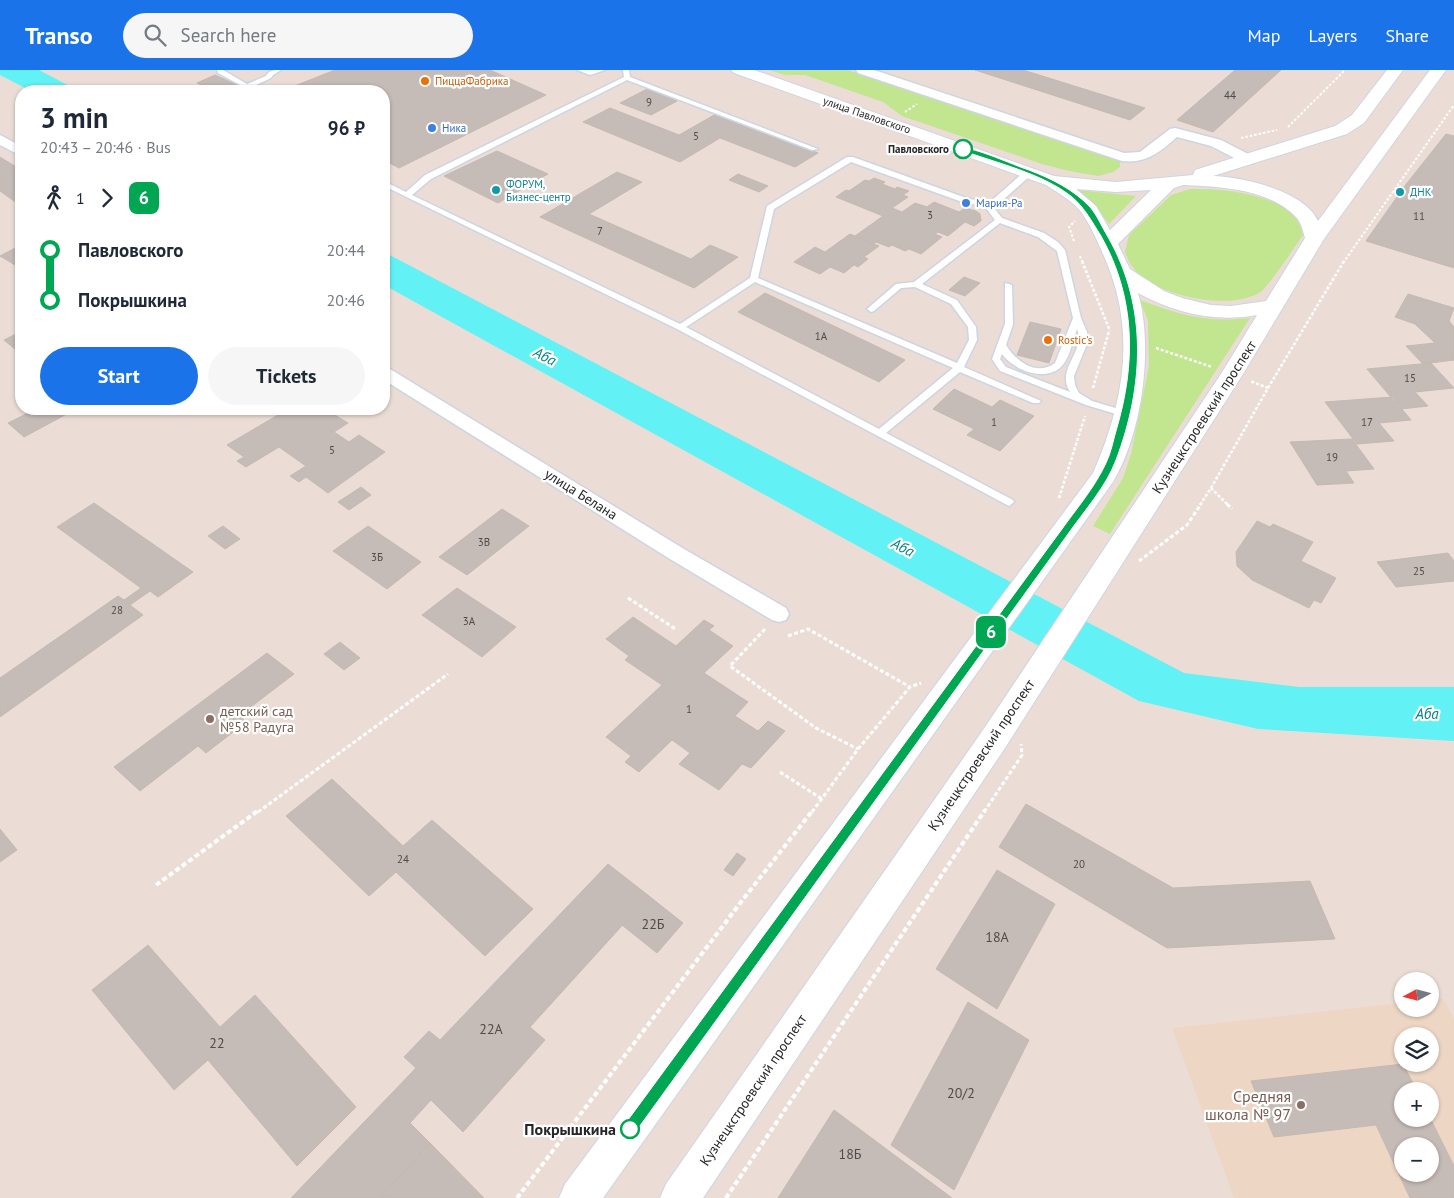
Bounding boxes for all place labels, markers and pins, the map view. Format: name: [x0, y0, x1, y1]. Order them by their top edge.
place label: ПиццаФабрика: [435, 74, 508, 88]
marker: ПиццаФабрика: [419, 75, 431, 87]
place label: Ника: [442, 121, 466, 135]
marker: Ника: [426, 122, 438, 134]
marker: Павловского: [953, 139, 973, 159]
place label: Павловского: [888, 142, 949, 156]
place label: ФОРУМ, Бизнес-центр: [506, 177, 571, 204]
marker: ФОРУМ, Бизнес-центр: [490, 184, 502, 196]
place label: ДНК: [1410, 185, 1432, 199]
marker: ДНК: [1394, 186, 1406, 198]
place label: Мария-Ра: [976, 196, 1023, 210]
marker: Мария-Ра: [960, 197, 972, 209]
place label: Rostic's: [1058, 333, 1093, 347]
marker: Rostic's: [1042, 334, 1054, 346]
place label: детский сад №58 Радуга: [220, 702, 294, 736]
marker: детский сад №58 Радуга: [204, 713, 216, 725]
place label: Средняя школа № 97: [1205, 1086, 1291, 1124]
marker: Средняя школа № 97: [1295, 1099, 1307, 1111]
place label: Покрышкина: [524, 1119, 616, 1139]
marker: Покрышкина: [620, 1119, 640, 1139]

